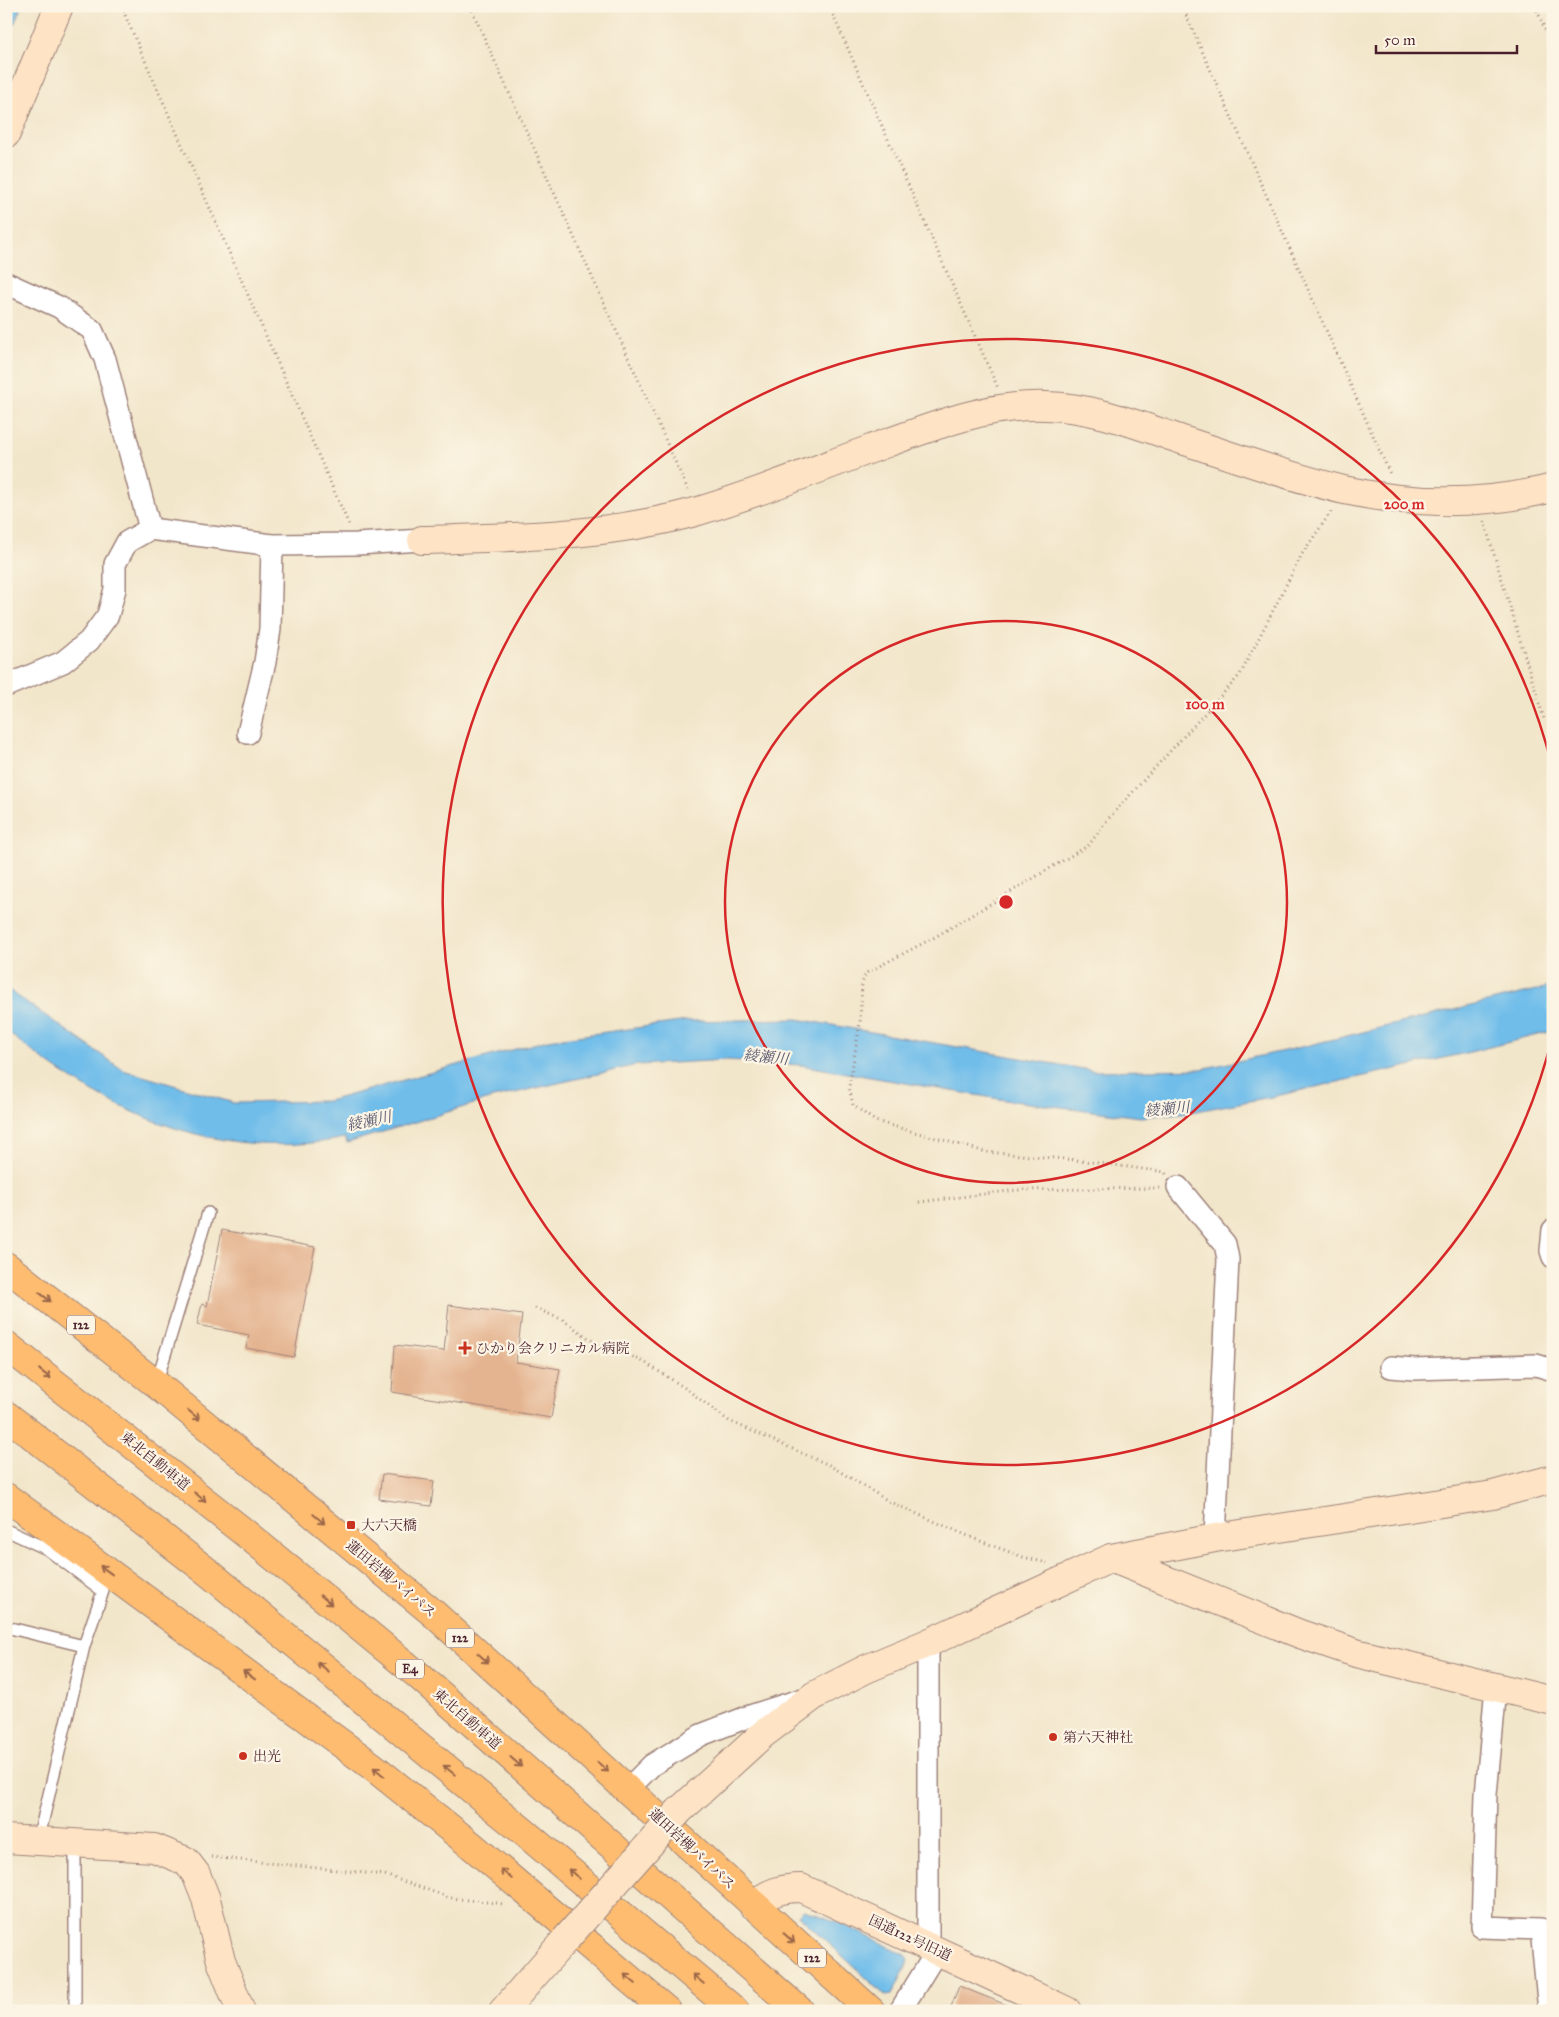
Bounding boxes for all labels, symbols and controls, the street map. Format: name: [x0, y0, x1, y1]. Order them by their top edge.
scale bar: [1376, 22, 1518, 54]
text: 50 m: [1384, 31, 1416, 49]
text: 200 m: [1384, 495, 1425, 513]
text: 100 m: [1185, 695, 1225, 713]
centre of rings: [997, 893, 1015, 911]
water label: 綾瀬川: [743, 1046, 791, 1069]
water label: 綾瀬川: [1144, 1098, 1192, 1120]
water label: 綾瀬川: [345, 1107, 395, 1134]
one-way arrow: [38, 1291, 51, 1302]
road number: 122: [67, 1316, 95, 1334]
place label: ひかり会クリニカル病院: [476, 1340, 630, 1357]
marker: ひかり会クリニカル病院: [458, 1341, 472, 1355]
one-way arrow: [38, 1369, 51, 1380]
one-way arrow: [187, 1410, 200, 1421]
street label: 東北自動車道: [117, 1428, 193, 1494]
one-way arrow: [193, 1491, 206, 1502]
one-way arrow: [312, 1513, 325, 1524]
place label: 大六天橋: [361, 1517, 417, 1534]
marker: 大六天橋: [345, 1519, 357, 1531]
street label: 蓮田岩槻バイパス: [343, 1537, 439, 1621]
one-way arrow: [100, 1565, 113, 1576]
one-way arrow: [319, 1594, 332, 1605]
road number: 122: [446, 1629, 474, 1648]
one-way arrow: [476, 1652, 489, 1664]
road number: E4: [396, 1660, 424, 1678]
one-way arrow: [317, 1662, 330, 1673]
one-way arrow: [242, 1670, 256, 1680]
street label: 東北自動車道: [430, 1685, 504, 1753]
place label: 第六天神社: [1063, 1729, 1133, 1746]
marker: 第六天神社: [1047, 1731, 1059, 1743]
place label: 出光: [253, 1748, 281, 1765]
marker: 出光: [237, 1750, 249, 1762]
one-way arrow: [509, 1756, 522, 1767]
one-way arrow: [597, 1761, 610, 1773]
one-way arrow: [442, 1765, 455, 1776]
one-way arrow: [373, 1767, 386, 1778]
street label: 蓮田岩槻バイパス: [645, 1805, 739, 1893]
one-way arrow: [499, 1869, 512, 1880]
one-way arrow: [567, 1869, 580, 1880]
street label: 国道122号旧道: [866, 1911, 954, 1965]
one-way arrow: [783, 1932, 796, 1944]
road number: 122: [798, 1949, 826, 1968]
one-way arrow: [624, 1973, 637, 1984]
one-way arrow: [692, 1974, 705, 1985]

